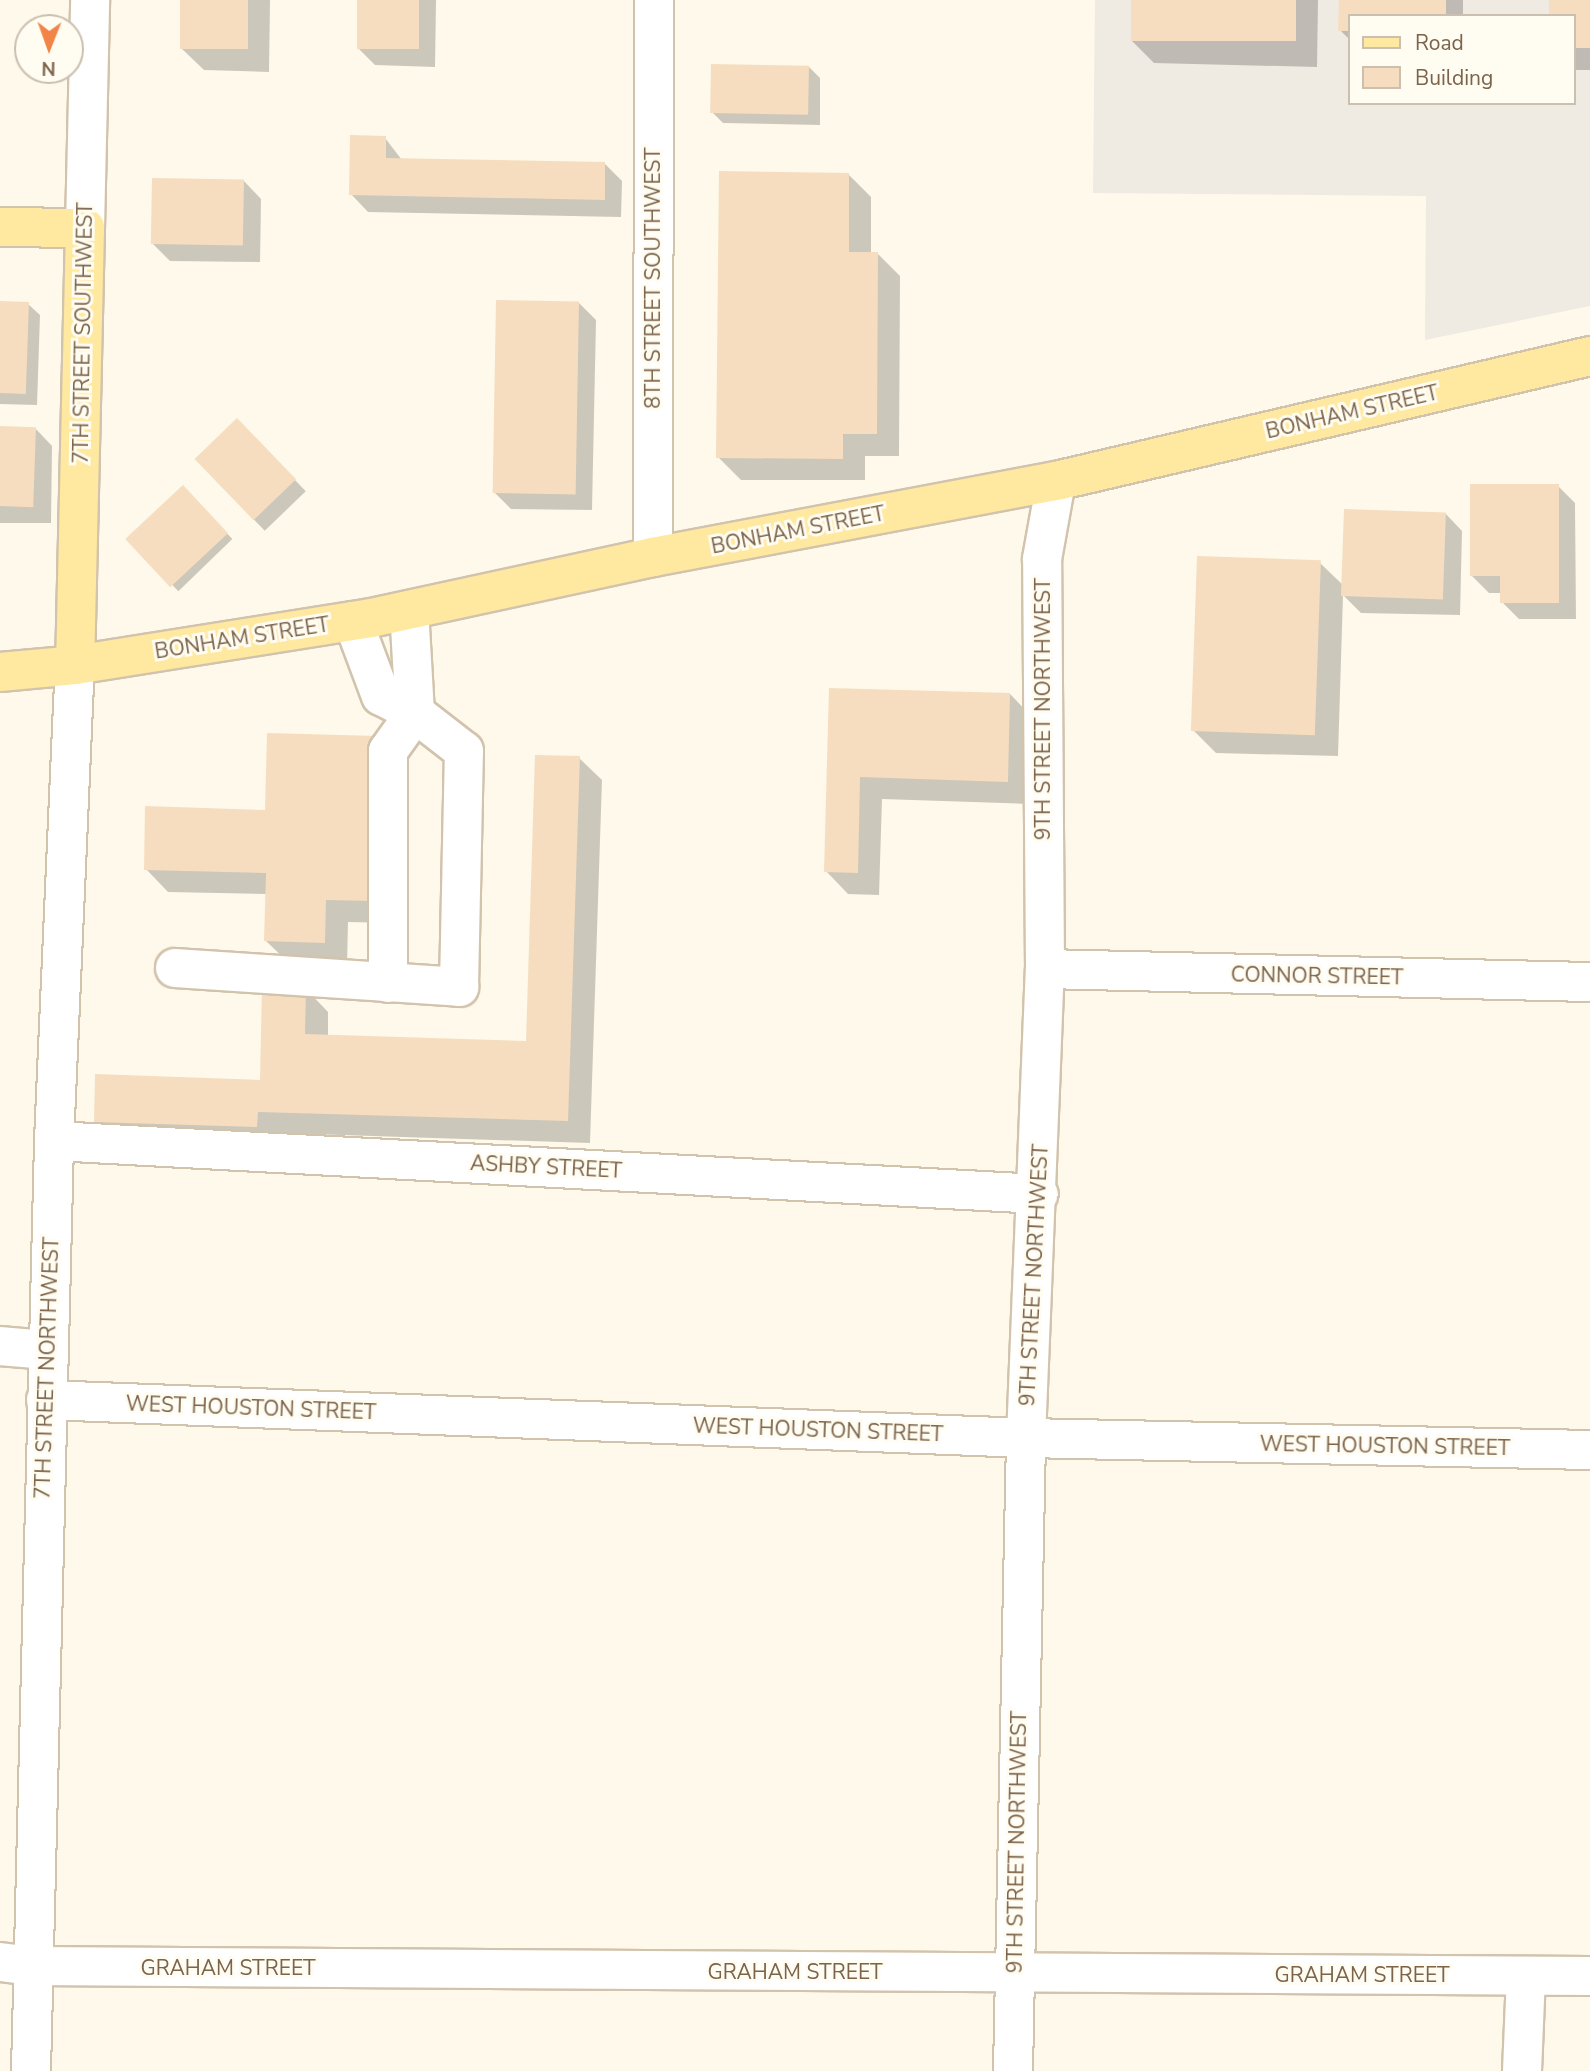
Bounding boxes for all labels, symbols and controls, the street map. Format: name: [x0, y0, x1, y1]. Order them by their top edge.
north arrow: [14, 14, 84, 84]
legend: [1348, 14, 1576, 105]
text: Road: [1415, 29, 1464, 57]
text: N: [41, 55, 56, 81]
text: Building: [1415, 64, 1493, 92]
street label: 8TH STREET SOUTHWEST: [640, 147, 666, 409]
street label: 7TH STREET SOUTHWEST: [68, 202, 98, 464]
street label: BONHAM STREET: [1263, 380, 1441, 444]
street label: BONHAM STREET: [709, 501, 887, 559]
street label: 9TH STREET NORTHWEST: [1030, 578, 1056, 840]
street label: BONHAM STREET: [153, 612, 331, 664]
street label: CONNOR STREET: [1231, 962, 1403, 990]
street label: 9TH STREET NORTHWEST: [1015, 1143, 1053, 1407]
street label: ASHBY STREET: [469, 1150, 623, 1184]
street label: 7TH STREET NORTHWEST: [30, 1236, 64, 1500]
street label: WEST HOUSTON STREET: [125, 1391, 377, 1425]
street label: WEST HOUSTON STREET: [692, 1413, 944, 1447]
street label: WEST HOUSTON STREET: [1259, 1431, 1511, 1461]
street label: 9TH STREET NORTHWEST: [1002, 1711, 1032, 1973]
street label: GRAHAM STREET: [140, 1955, 316, 1981]
street label: GRAHAM STREET: [707, 1959, 883, 1985]
street label: GRAHAM STREET: [1274, 1962, 1450, 1988]

